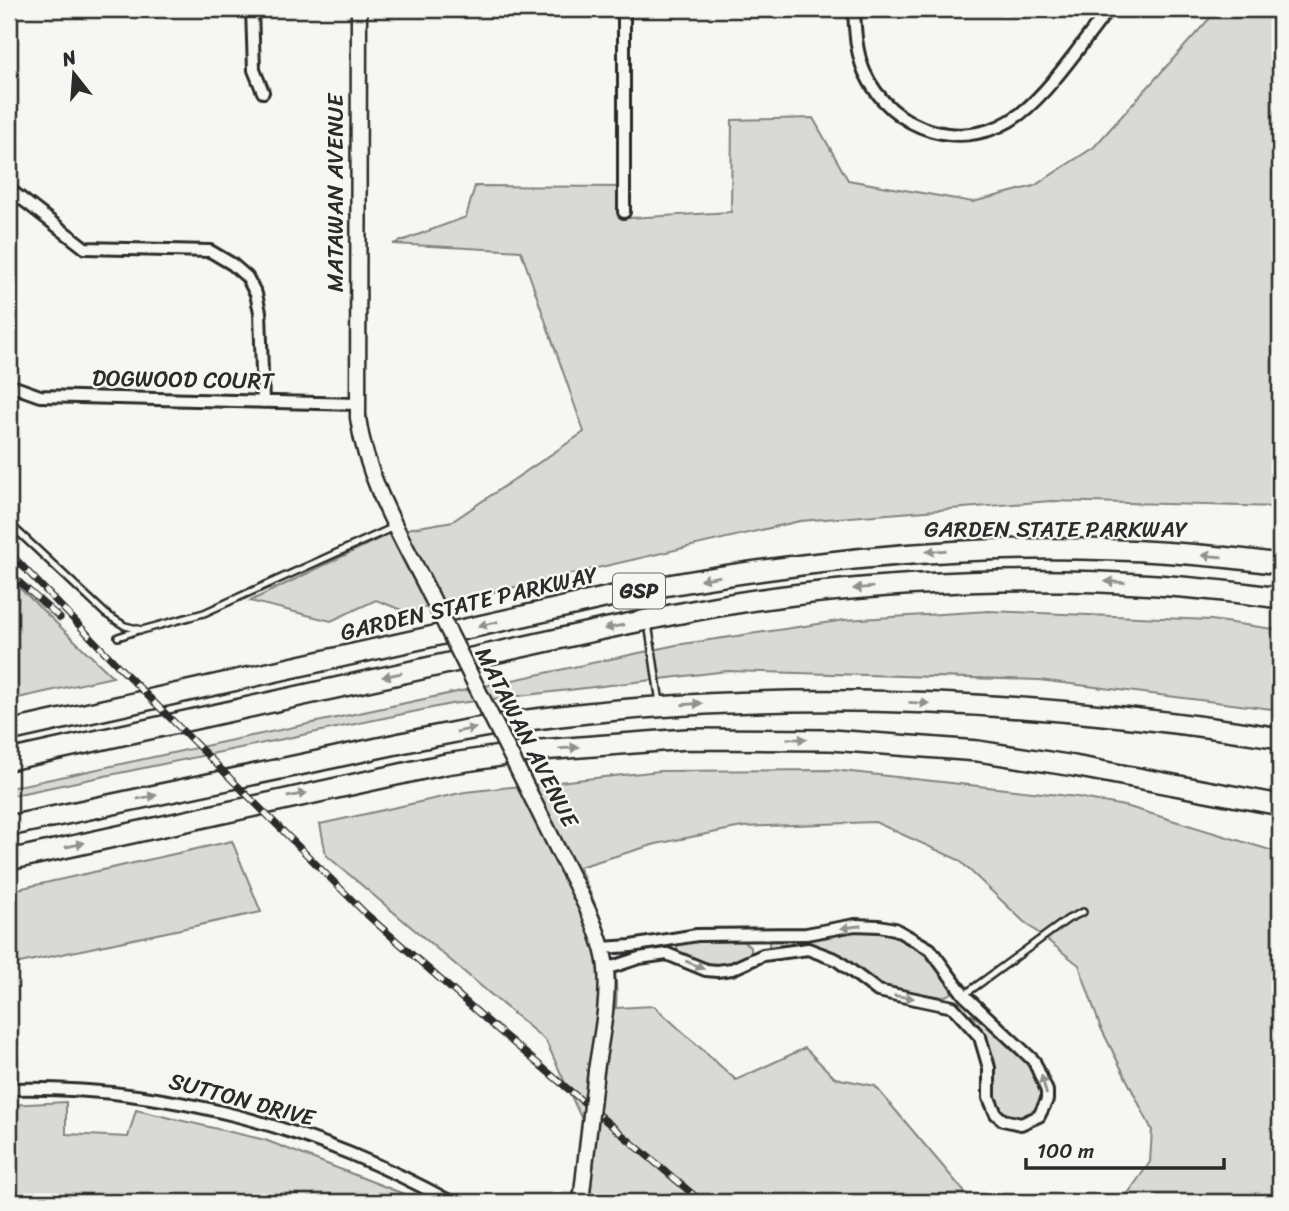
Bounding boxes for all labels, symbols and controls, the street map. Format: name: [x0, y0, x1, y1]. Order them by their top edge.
north arrow: [38, 38, 108, 108]
text: N: [57, 40, 81, 76]
street label: MATAWAN AVENUE: [315, 93, 356, 292]
street label: DOGWOOD COURT: [92, 357, 275, 402]
street label: GARDEN STATE PARKWAY: [924, 509, 1188, 550]
one-way arrow: [925, 546, 947, 557]
one-way arrow: [1201, 550, 1223, 561]
street label: GARDEN STATE PARKWAY: [336, 554, 602, 653]
one-way arrow: [699, 573, 721, 584]
road number: GSP: [613, 574, 665, 608]
one-way arrow: [1104, 577, 1126, 588]
one-way arrow: [852, 583, 874, 594]
one-way arrow: [477, 619, 499, 630]
one-way arrow: [603, 621, 625, 632]
street label: MATAWAN AVENUE: [463, 639, 590, 836]
one-way arrow: [381, 670, 403, 681]
one-way arrow: [681, 698, 703, 709]
one-way arrow: [909, 698, 931, 709]
one-way arrow: [455, 725, 477, 736]
one-way arrow: [786, 733, 808, 744]
one-way arrow: [559, 742, 581, 753]
one-way arrow: [286, 789, 308, 800]
one-way arrow: [136, 791, 158, 802]
one-way arrow: [64, 839, 86, 850]
one-way arrow: [840, 922, 862, 933]
one-way arrow: [685, 959, 705, 971]
one-way arrow: [894, 991, 916, 1002]
street label: SUTTON DRIVE: [164, 1060, 321, 1139]
one-way arrow: [1038, 1074, 1049, 1096]
scale bar: [1026, 1127, 1224, 1171]
text: 100 m: [1037, 1132, 1094, 1170]

